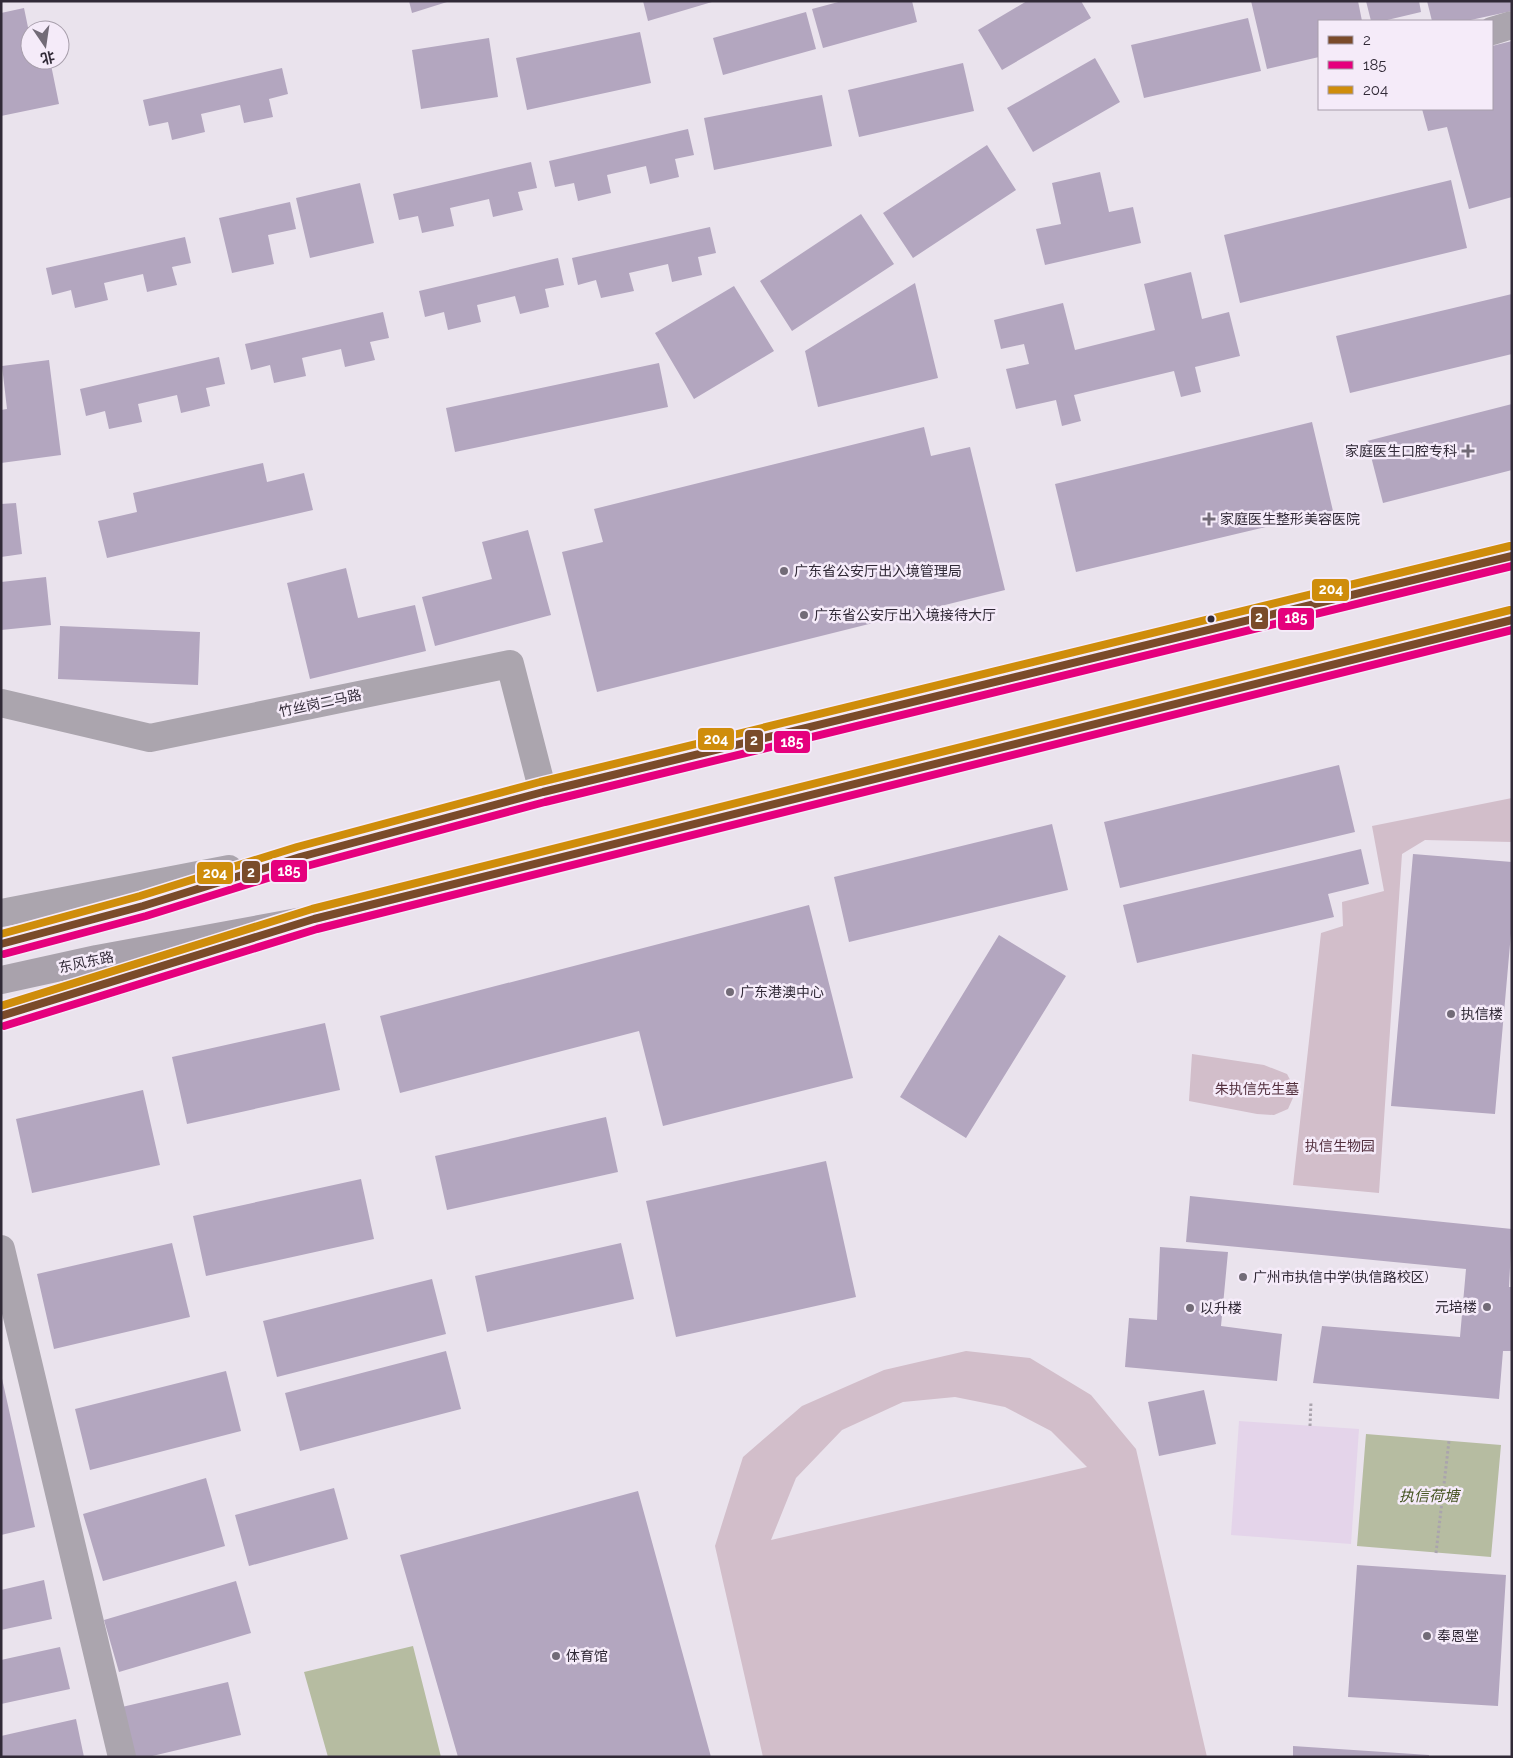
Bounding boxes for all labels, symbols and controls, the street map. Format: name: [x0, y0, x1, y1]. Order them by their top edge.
north arrow: [20, 20, 70, 70]
legend: [1318, 20, 1493, 110]
text: 2: [1363, 31, 1371, 49]
text: 北: [39, 48, 57, 67]
text: 185: [1363, 56, 1387, 74]
text: 204: [1363, 81, 1388, 99]
place label: 家庭医生口腔专科: [1345, 443, 1457, 459]
marker: 家庭医生口腔专科: [1461, 444, 1475, 458]
place label: 家庭医生整形美容医院: [1220, 511, 1360, 527]
marker: 家庭医生整形美容医院: [1202, 512, 1216, 526]
place label: 广东省公安厅出入境管理局: [794, 563, 962, 579]
marker: 广东省公安厅出入境管理局: [778, 565, 790, 577]
line badge: 204: [1311, 578, 1350, 602]
text: 204: [1319, 581, 1343, 597]
line badge: 2: [1250, 606, 1269, 630]
place label: 广东省公安厅出入境接待大厅: [814, 607, 996, 623]
line badge: 185: [1277, 607, 1315, 631]
marker: 广东省公安厅出入境接待大厅: [798, 609, 810, 621]
text: 2: [1255, 609, 1263, 625]
text: 185: [1284, 610, 1308, 626]
unlabelled marker: [1206, 614, 1216, 624]
street label: 竹丝岗二马路: [277, 686, 363, 720]
line badge: 204: [697, 727, 735, 751]
line badge: 2: [744, 729, 764, 753]
line badge: 185: [773, 730, 811, 754]
text: 204: [704, 731, 728, 747]
text: 2: [750, 732, 758, 748]
text: 185: [780, 734, 804, 750]
line badge: 185: [270, 859, 308, 883]
line badge: 2: [241, 860, 261, 884]
line badge: 204: [196, 861, 234, 885]
text: 185: [277, 863, 301, 879]
text: 2: [247, 864, 255, 880]
text: 204: [203, 865, 227, 881]
street label: 东风东路: [57, 948, 115, 976]
place label: 广东港澳中心: [740, 984, 824, 1000]
marker: 广东港澳中心: [724, 986, 736, 998]
place label: 执信楼: [1461, 1006, 1503, 1022]
marker: 执信楼: [1445, 1008, 1457, 1020]
park label: 朱执信先生墓: [1215, 1081, 1299, 1097]
park label: 执信生物园: [1305, 1138, 1375, 1154]
place label: 广州市执信中学(执信路校区): [1253, 1269, 1429, 1285]
marker: 广州市执信中学(执信路校区): [1237, 1271, 1249, 1283]
place label: 元培楼: [1435, 1299, 1477, 1315]
place label: 以升楼: [1200, 1300, 1242, 1316]
marker: 元培楼: [1481, 1301, 1493, 1313]
marker: 以升楼: [1184, 1302, 1196, 1314]
water label: 执信荷塘: [1399, 1487, 1462, 1505]
place label: 奉恩堂: [1437, 1628, 1479, 1644]
marker: 奉恩堂: [1421, 1630, 1433, 1642]
place label: 体育馆: [566, 1648, 608, 1664]
marker: 体育馆: [550, 1650, 562, 1662]

